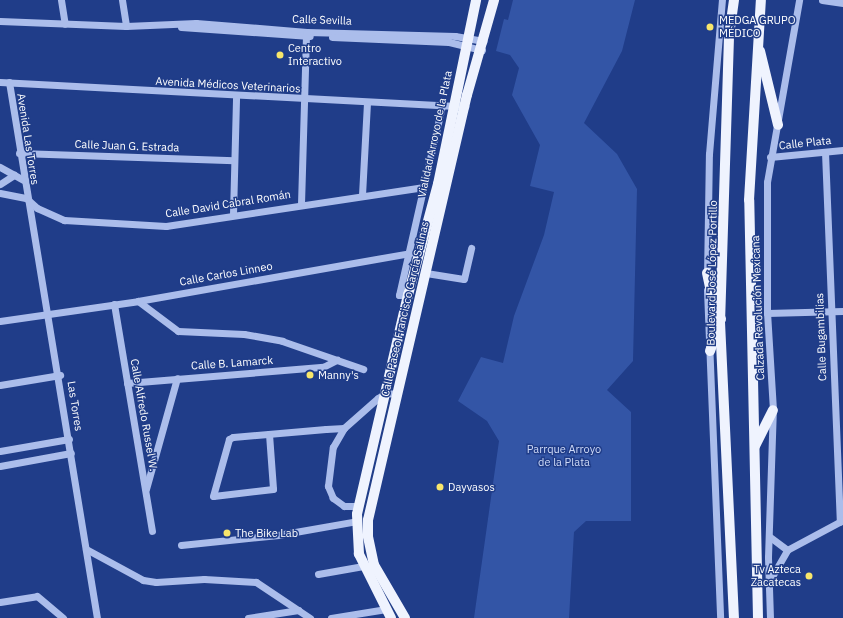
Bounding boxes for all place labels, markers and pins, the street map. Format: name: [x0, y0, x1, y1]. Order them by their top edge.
place label: MEDGA GRUPO MÉDICO: [719, 14, 795, 40]
marker: MEDGA GRUPO MÉDICO: [704, 21, 716, 33]
place label: Centro Interactivo: [288, 42, 342, 68]
marker: Centro Interactivo: [275, 50, 285, 60]
place label: Manny's: [318, 368, 359, 382]
marker: Manny's: [305, 370, 315, 380]
place label: Dayvasos: [448, 480, 495, 494]
marker: Dayvasos: [435, 482, 445, 492]
place label: The Bike Lab: [235, 526, 298, 540]
marker: The Bike Lab: [222, 528, 232, 538]
place label: Tv Azteca Zacatecas: [751, 563, 801, 589]
marker: Tv Azteca Zacatecas: [804, 571, 814, 581]

